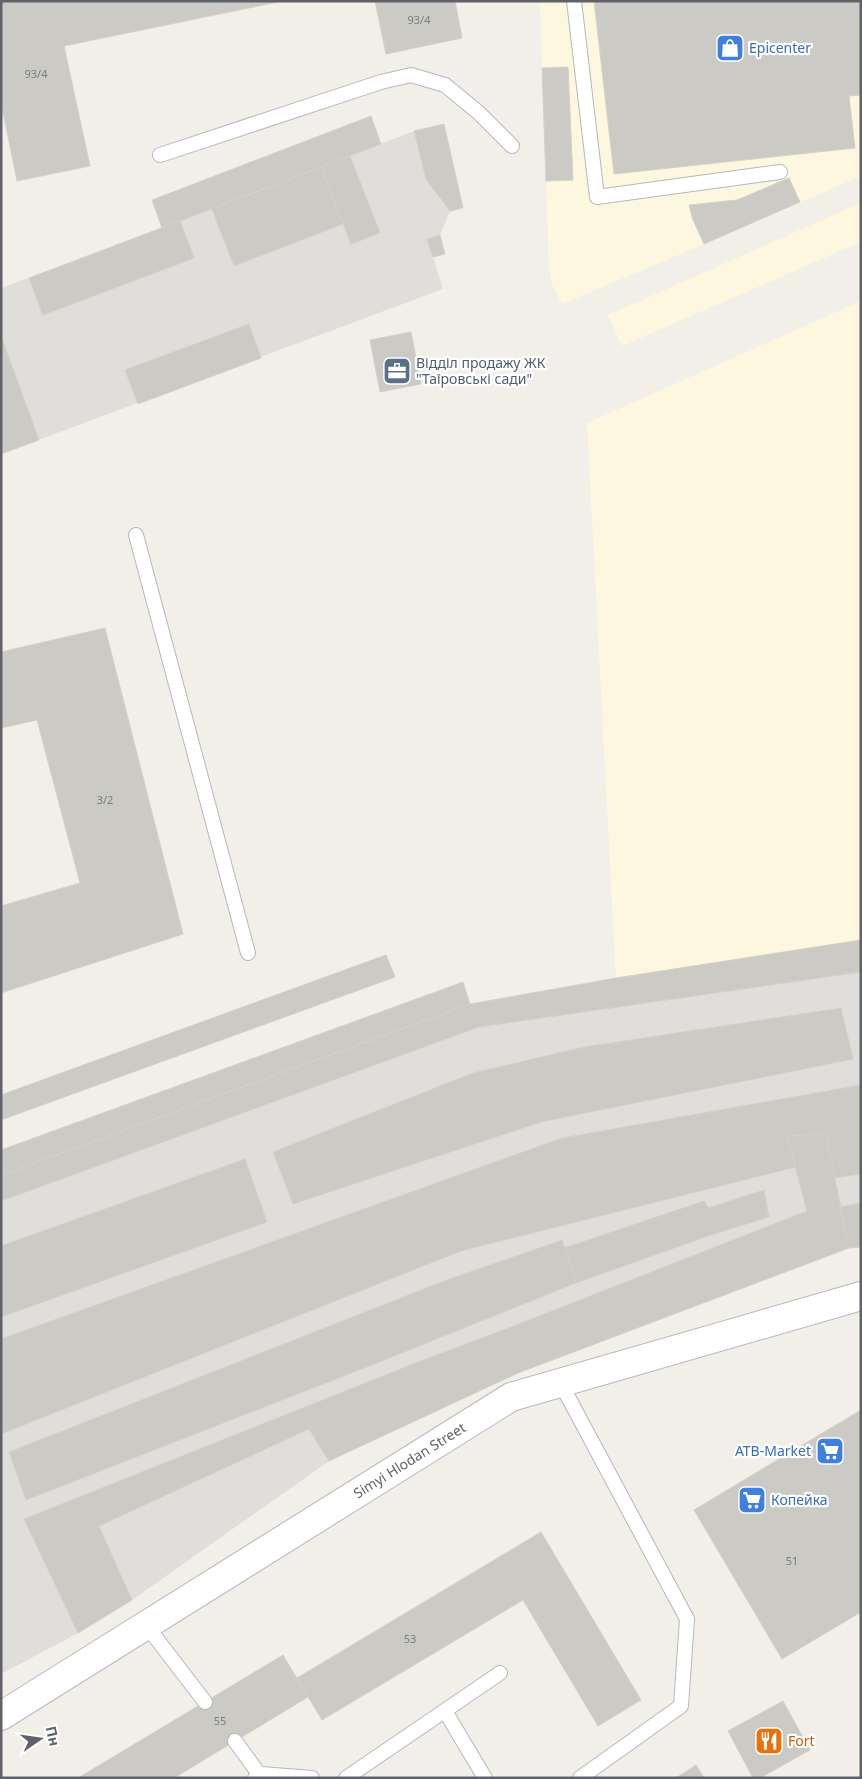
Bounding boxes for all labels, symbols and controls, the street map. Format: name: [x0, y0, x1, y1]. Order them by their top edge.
house number: 93/4: [408, 12, 431, 27]
shop icon: Epicenter: [715, 33, 745, 63]
place label: Epicenter: [749, 38, 811, 57]
house number: 93/4: [25, 66, 48, 81]
place label: Відділ продажу ЖК "Таїровські сади": [416, 353, 546, 388]
office icon: Відділ продажу ЖК "Таїровські сади": [382, 356, 412, 386]
house number: 3/2: [97, 792, 113, 807]
street label: Simyi Hlodan Street: [350, 1418, 469, 1502]
supermarket icon: ATB-Market: [815, 1436, 845, 1466]
place label: ATB-Market: [735, 1441, 811, 1460]
supermarket icon: Копейка: [737, 1485, 767, 1515]
place label: Копейка: [771, 1490, 828, 1509]
house number: 51: [786, 1553, 798, 1568]
house number: 53: [404, 1631, 416, 1646]
house number: 55: [214, 1713, 226, 1728]
north arrow: [15, 1714, 65, 1764]
text: Пн: [42, 1724, 65, 1748]
restaurant icon: Fort: [754, 1726, 784, 1756]
place label: Fort: [788, 1731, 815, 1750]

